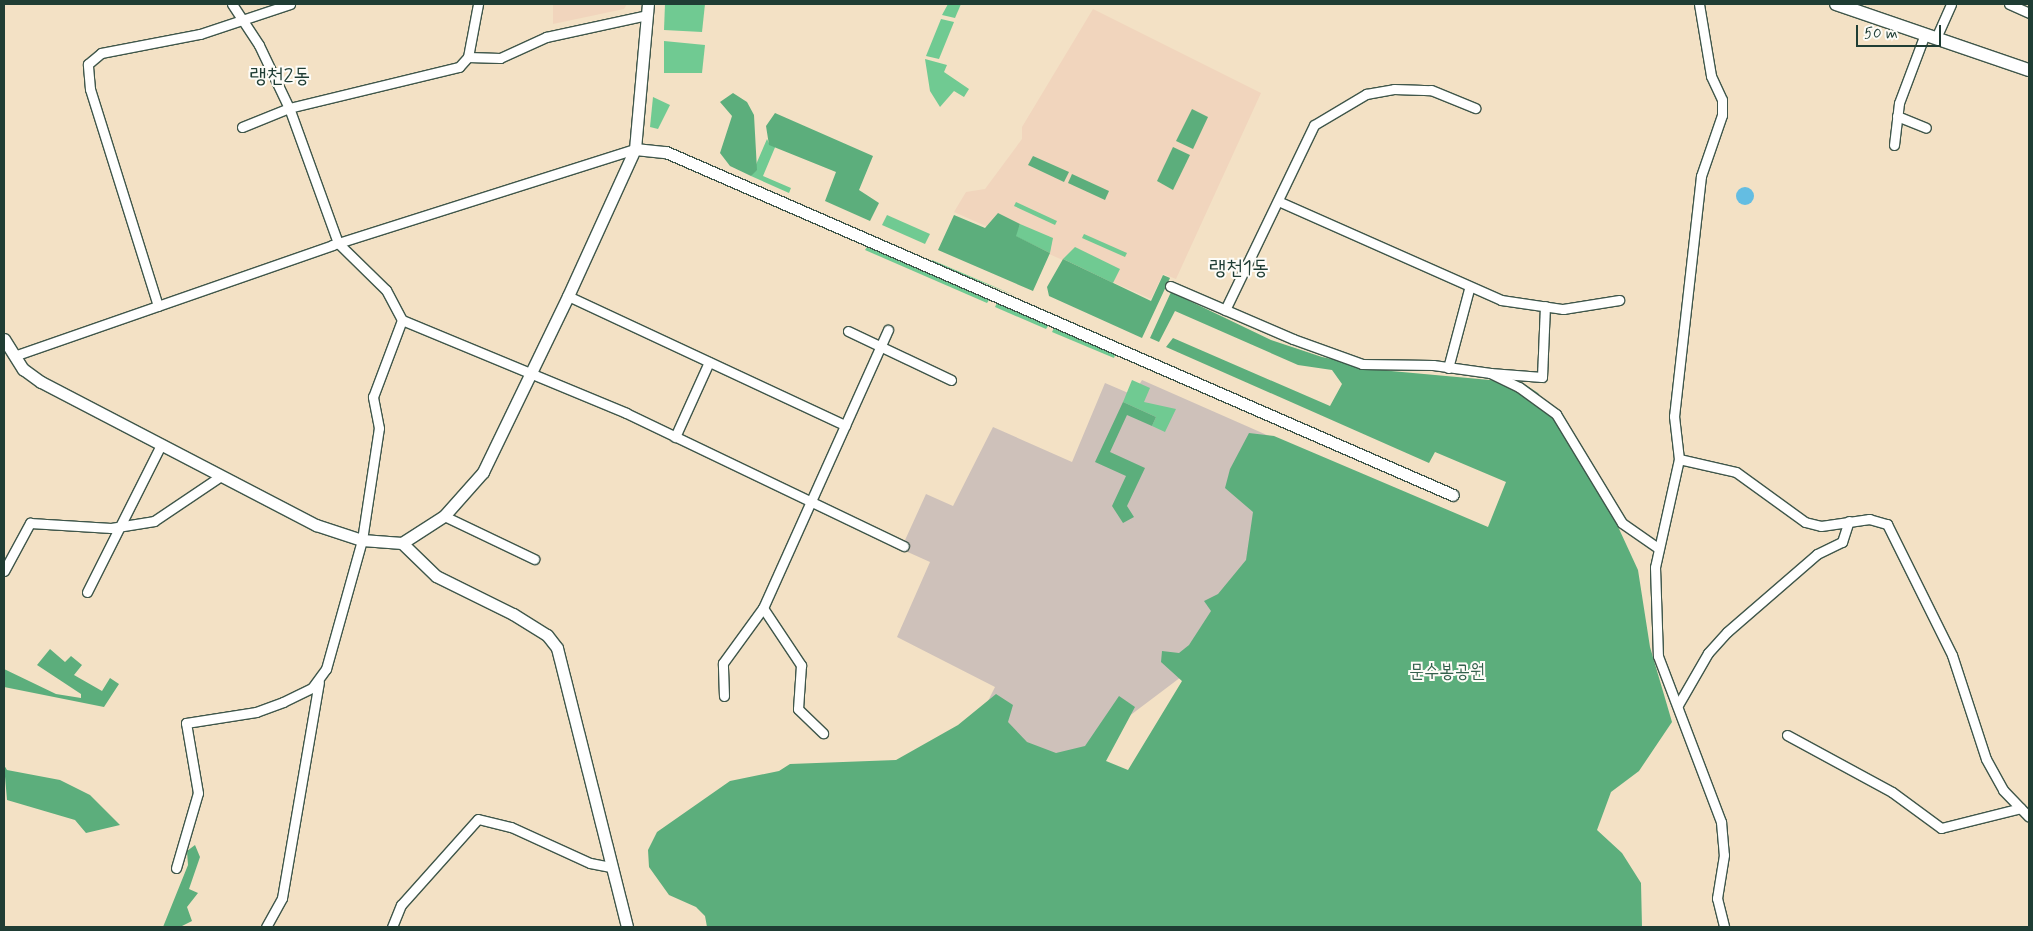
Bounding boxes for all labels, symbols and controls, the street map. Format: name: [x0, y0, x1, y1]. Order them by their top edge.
scale bar: [1858, 15, 1943, 47]
text: 50 m: [1864, 24, 1898, 44]
district label: 랭천2동: [250, 63, 310, 89]
district label: 랭천1동: [1209, 255, 1269, 281]
park label: 문수봉공원: [1409, 661, 1485, 683]

